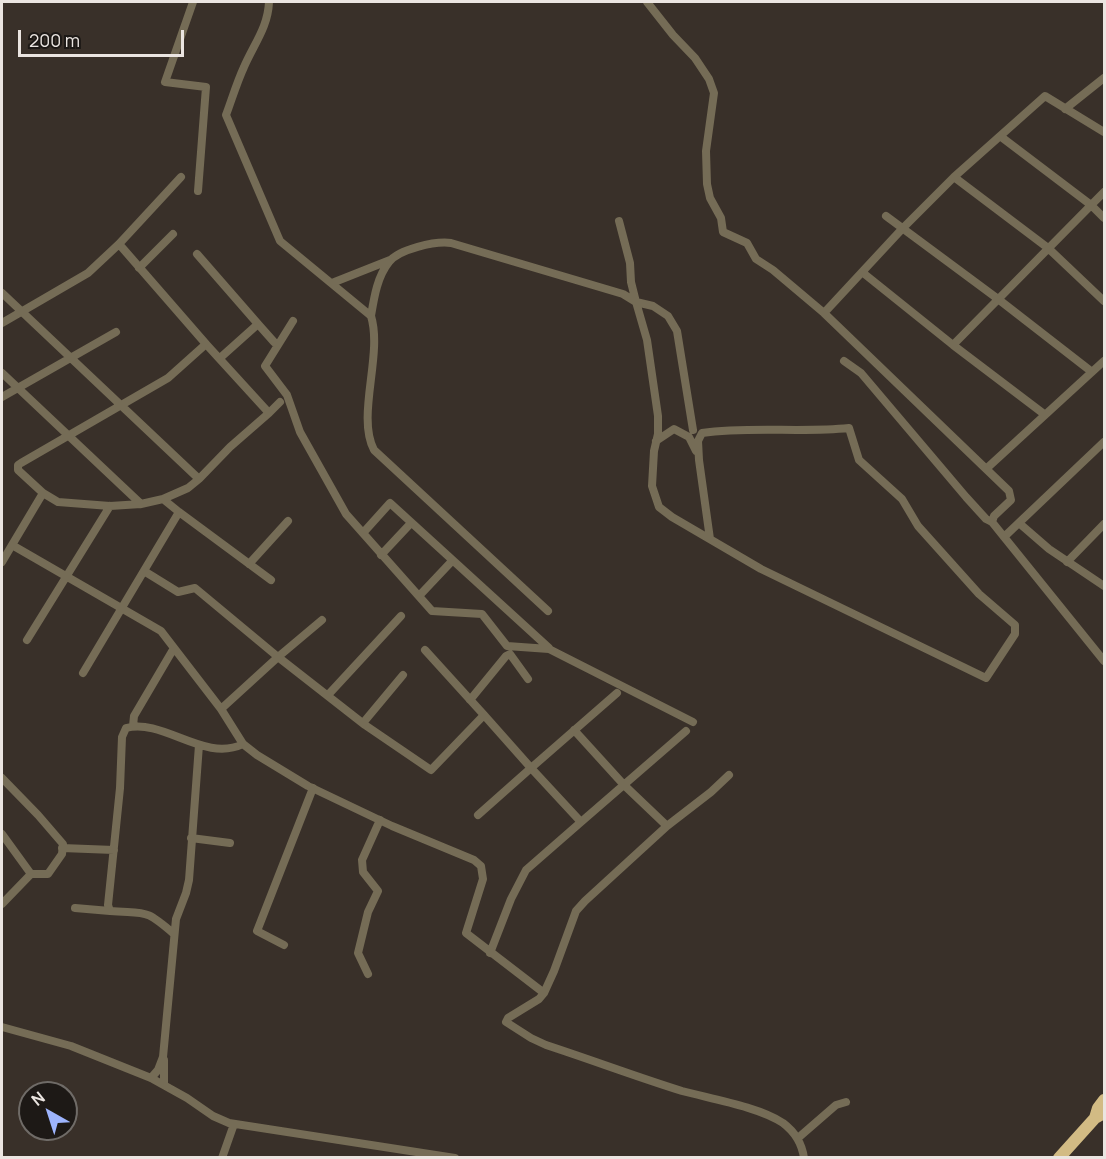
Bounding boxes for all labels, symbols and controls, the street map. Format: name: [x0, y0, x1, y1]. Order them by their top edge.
scale bar: [21, 18, 188, 56]
text: 200 m: [29, 28, 80, 52]
north arrow: [18, 1081, 78, 1141]
text: N: [27, 1086, 49, 1111]

